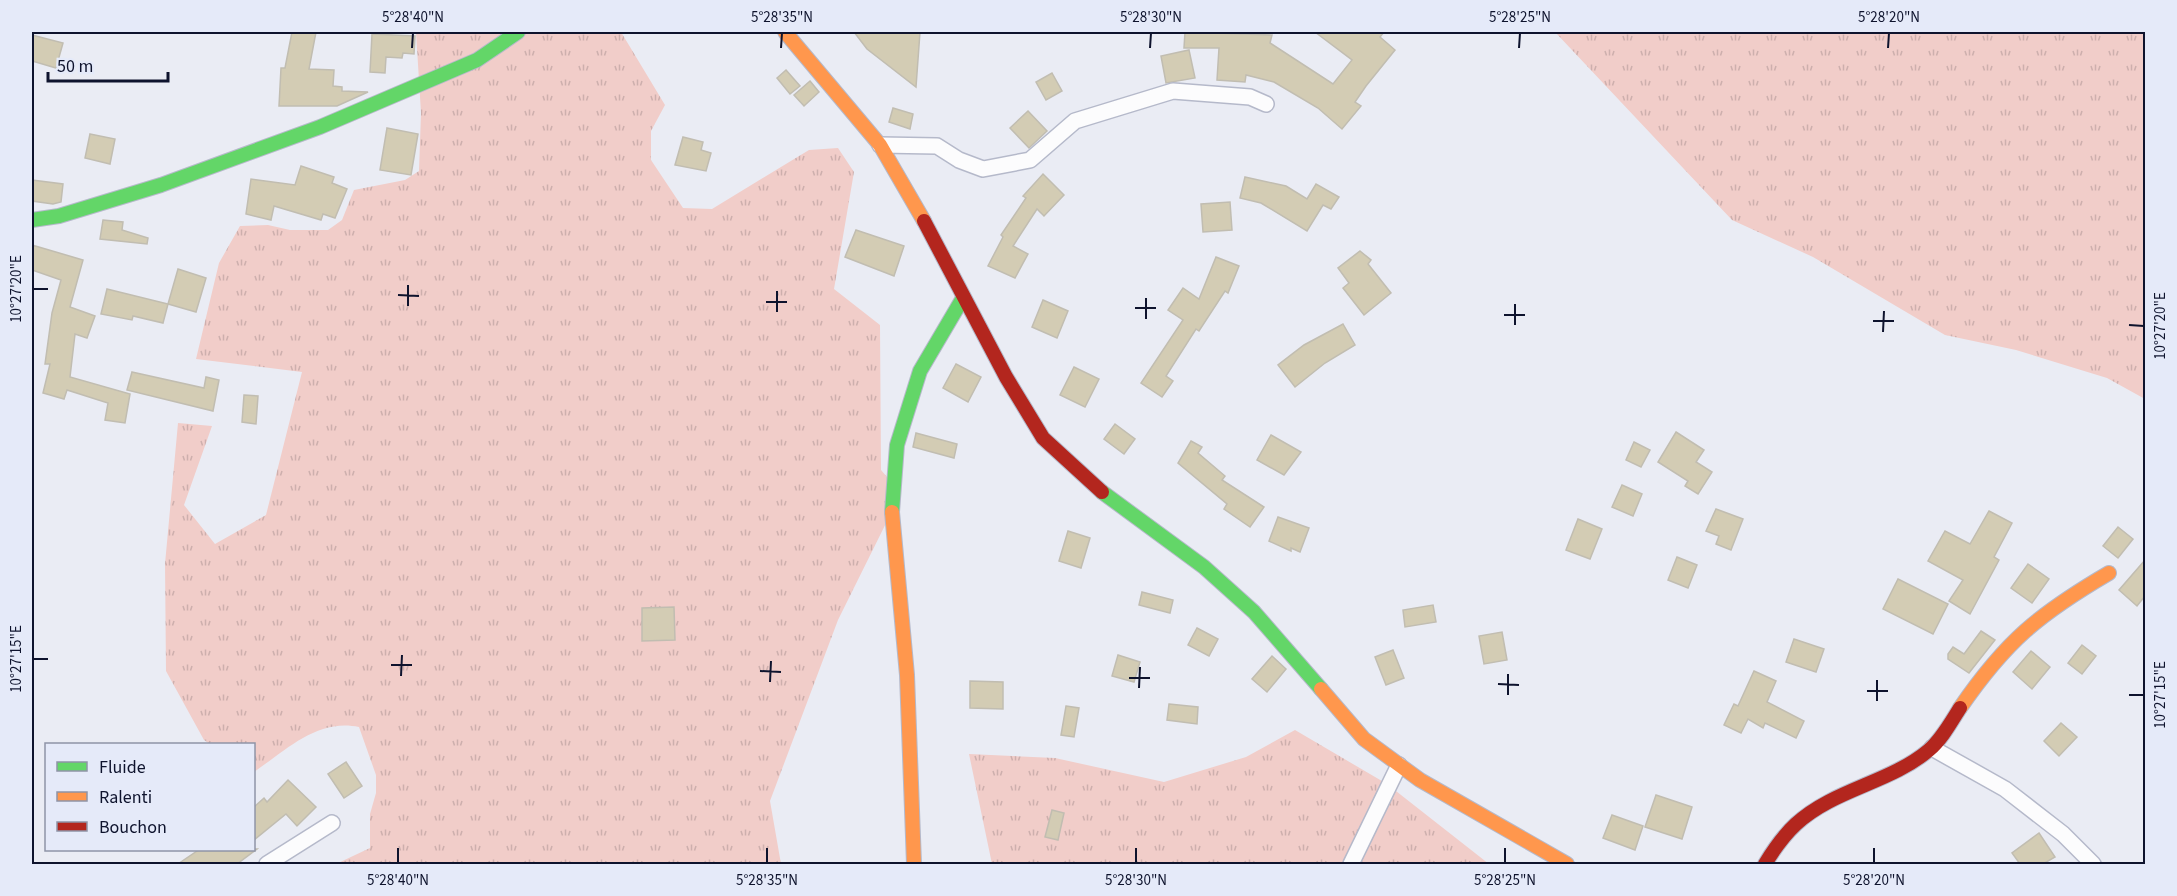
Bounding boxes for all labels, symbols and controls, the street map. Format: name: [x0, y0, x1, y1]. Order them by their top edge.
text: 5°28'40"N: [382, 7, 444, 28]
text: 5°28'35"N: [751, 7, 813, 28]
text: 5°28'30"N: [1120, 7, 1182, 28]
text: 5°28'25"N: [1489, 7, 1551, 28]
text: 5°28'20"N: [1858, 7, 1920, 28]
scale bar: [48, 45, 168, 83]
text: 50 m: [57, 54, 93, 79]
text: 10°27'20"E: [6, 255, 27, 323]
text: 10°27'20"E: [2150, 292, 2171, 360]
text: 10°27'15"E: [6, 625, 27, 693]
text: 10°27'15"E: [2150, 661, 2171, 729]
legend: [45, 743, 255, 851]
text: Fluide: [99, 755, 146, 780]
text: Ralenti: [99, 785, 152, 810]
text: Bouchon: [99, 815, 167, 840]
text: 5°28'40"N: [367, 870, 429, 891]
text: 5°28'35"N: [736, 870, 798, 891]
text: 5°28'30"N: [1105, 870, 1167, 891]
text: 5°28'25"N: [1474, 870, 1536, 891]
text: 5°28'20"N: [1843, 870, 1905, 891]

